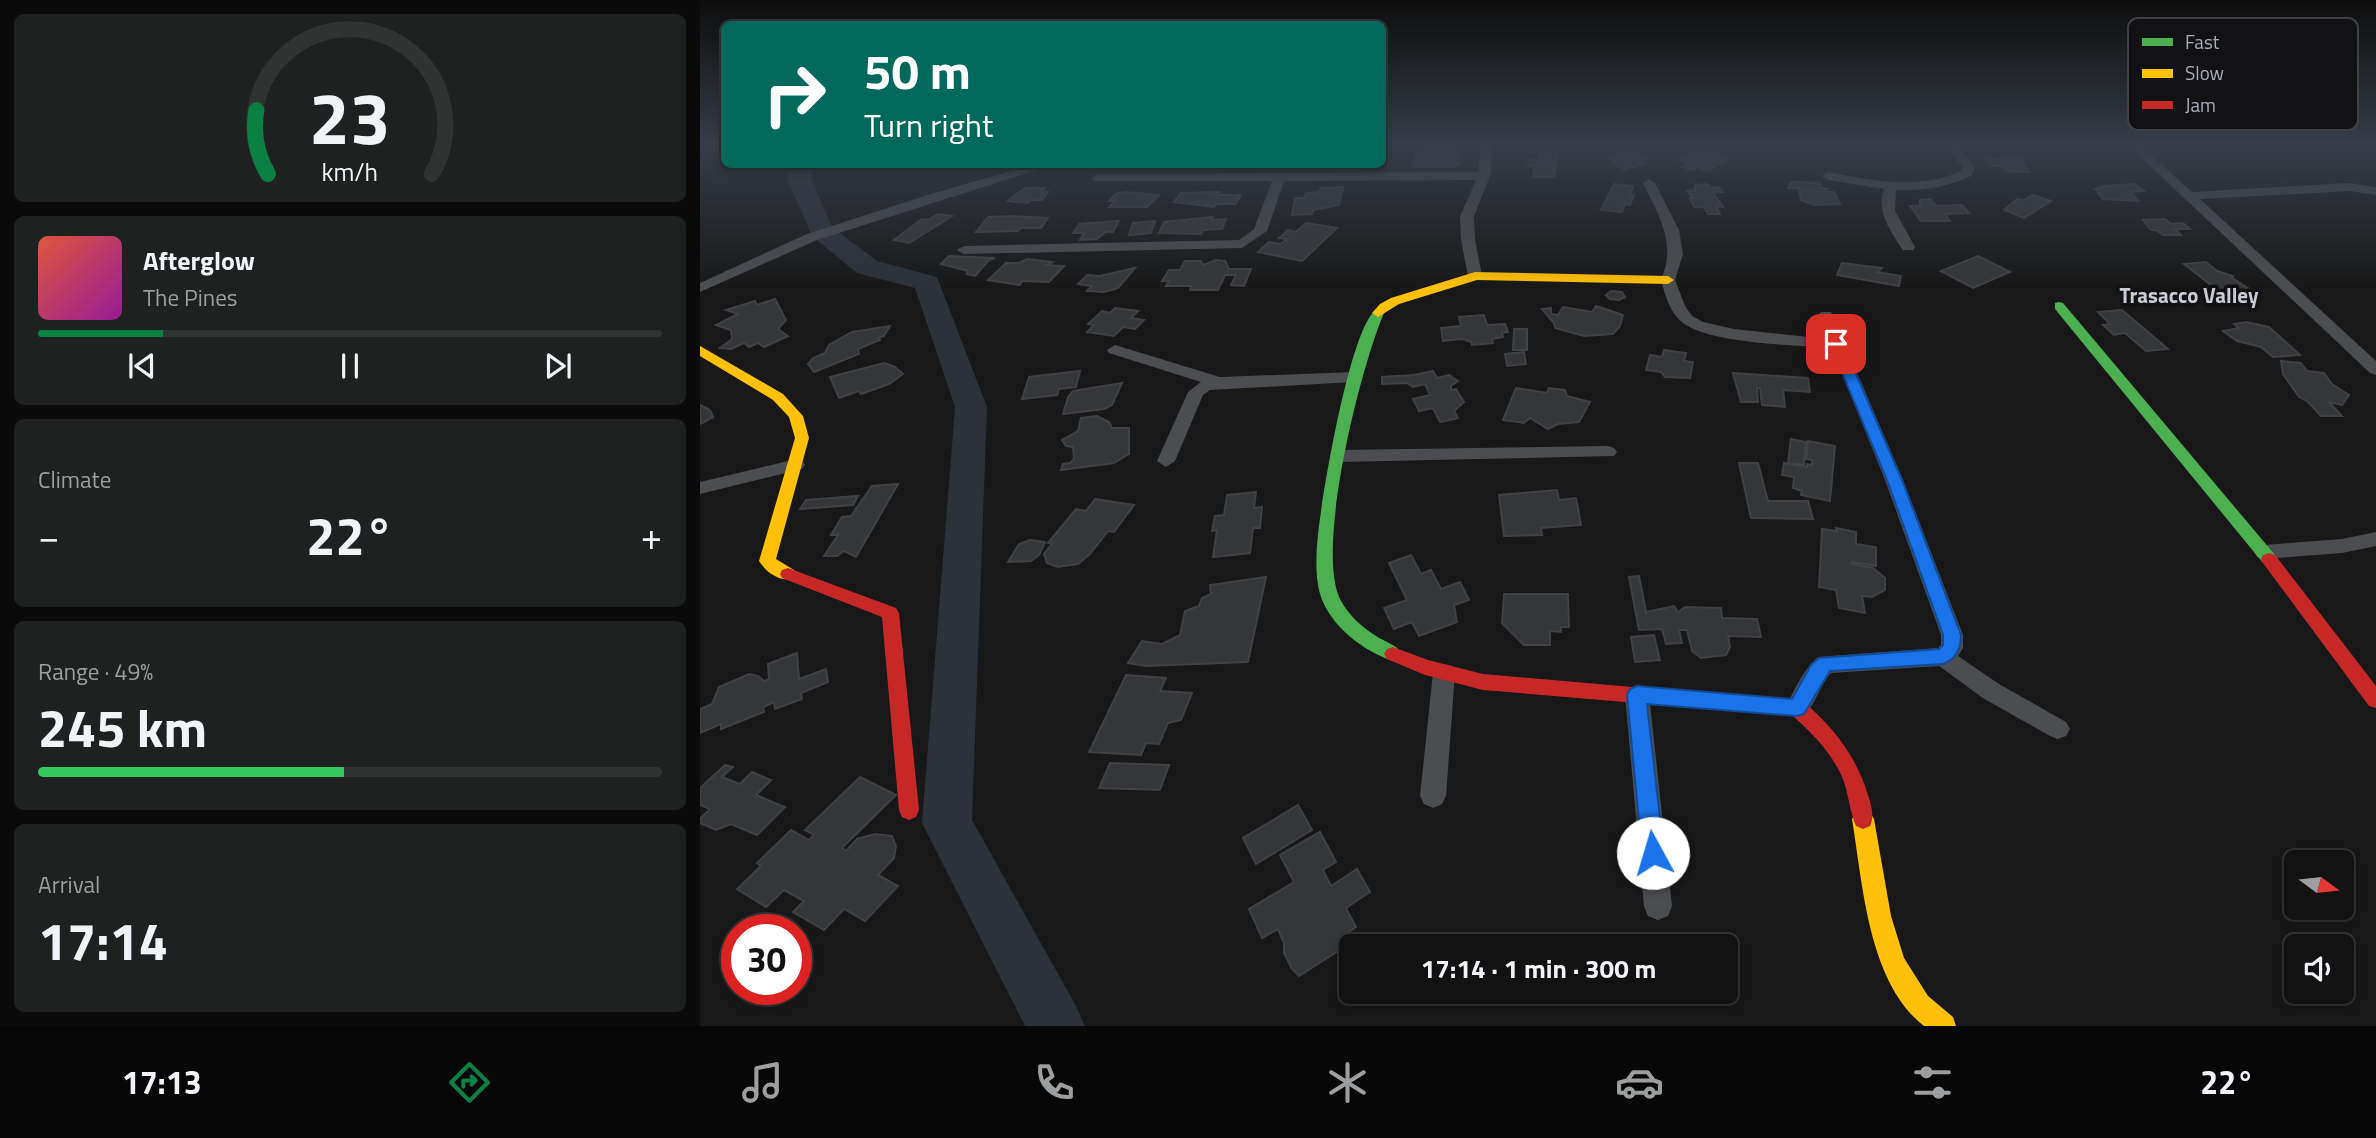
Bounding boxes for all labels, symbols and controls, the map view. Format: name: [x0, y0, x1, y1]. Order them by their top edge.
legend: [2128, 18, 2358, 130]
text: Fast: [2185, 27, 2220, 56]
text: 50 m: [864, 33, 971, 108]
icon: right: [749, 49, 840, 140]
text: Slow: [2185, 58, 2224, 87]
text: 23: [309, 63, 391, 173]
text: Jam: [2185, 90, 2216, 119]
text: Turn right: [864, 101, 993, 149]
text: km/h: [322, 153, 378, 191]
text: Afterglow: [143, 241, 255, 280]
district label: Trasacco Valley: [2120, 279, 2259, 311]
text: The Pines: [143, 280, 237, 315]
pin: [1806, 314, 1866, 374]
icon: arrive: [1817, 325, 1855, 363]
icon: previous: [123, 347, 161, 385]
icon: pause: [331, 347, 369, 385]
icon: next: [539, 347, 577, 385]
text: Climate: [38, 462, 111, 497]
text: 22°: [306, 496, 394, 575]
text: −: [38, 507, 59, 565]
text: +: [641, 507, 662, 565]
text: Range · 49%: [38, 654, 153, 689]
text: 245 km: [38, 688, 207, 767]
position arrow: [1616, 816, 1690, 890]
north arrow: [2284, 850, 2354, 920]
map controls: [2284, 850, 2354, 1004]
text: Arrival: [38, 867, 100, 902]
text: 17:14: [38, 901, 168, 980]
speed limit sign: 30: [721, 914, 812, 1005]
button: sound: [2284, 934, 2354, 1004]
text: 17:14 · 1 min · 300 m: [1421, 949, 1656, 988]
text: 17:13: [122, 1058, 202, 1106]
icon: directions: [445, 1058, 494, 1107]
icon: music: [738, 1058, 787, 1107]
icon: phone: [1030, 1058, 1079, 1107]
icon: climate: [1323, 1058, 1372, 1107]
icon: car: [1615, 1058, 1664, 1107]
icon: filters: [1908, 1058, 1957, 1107]
text: 22°: [2200, 1058, 2254, 1106]

